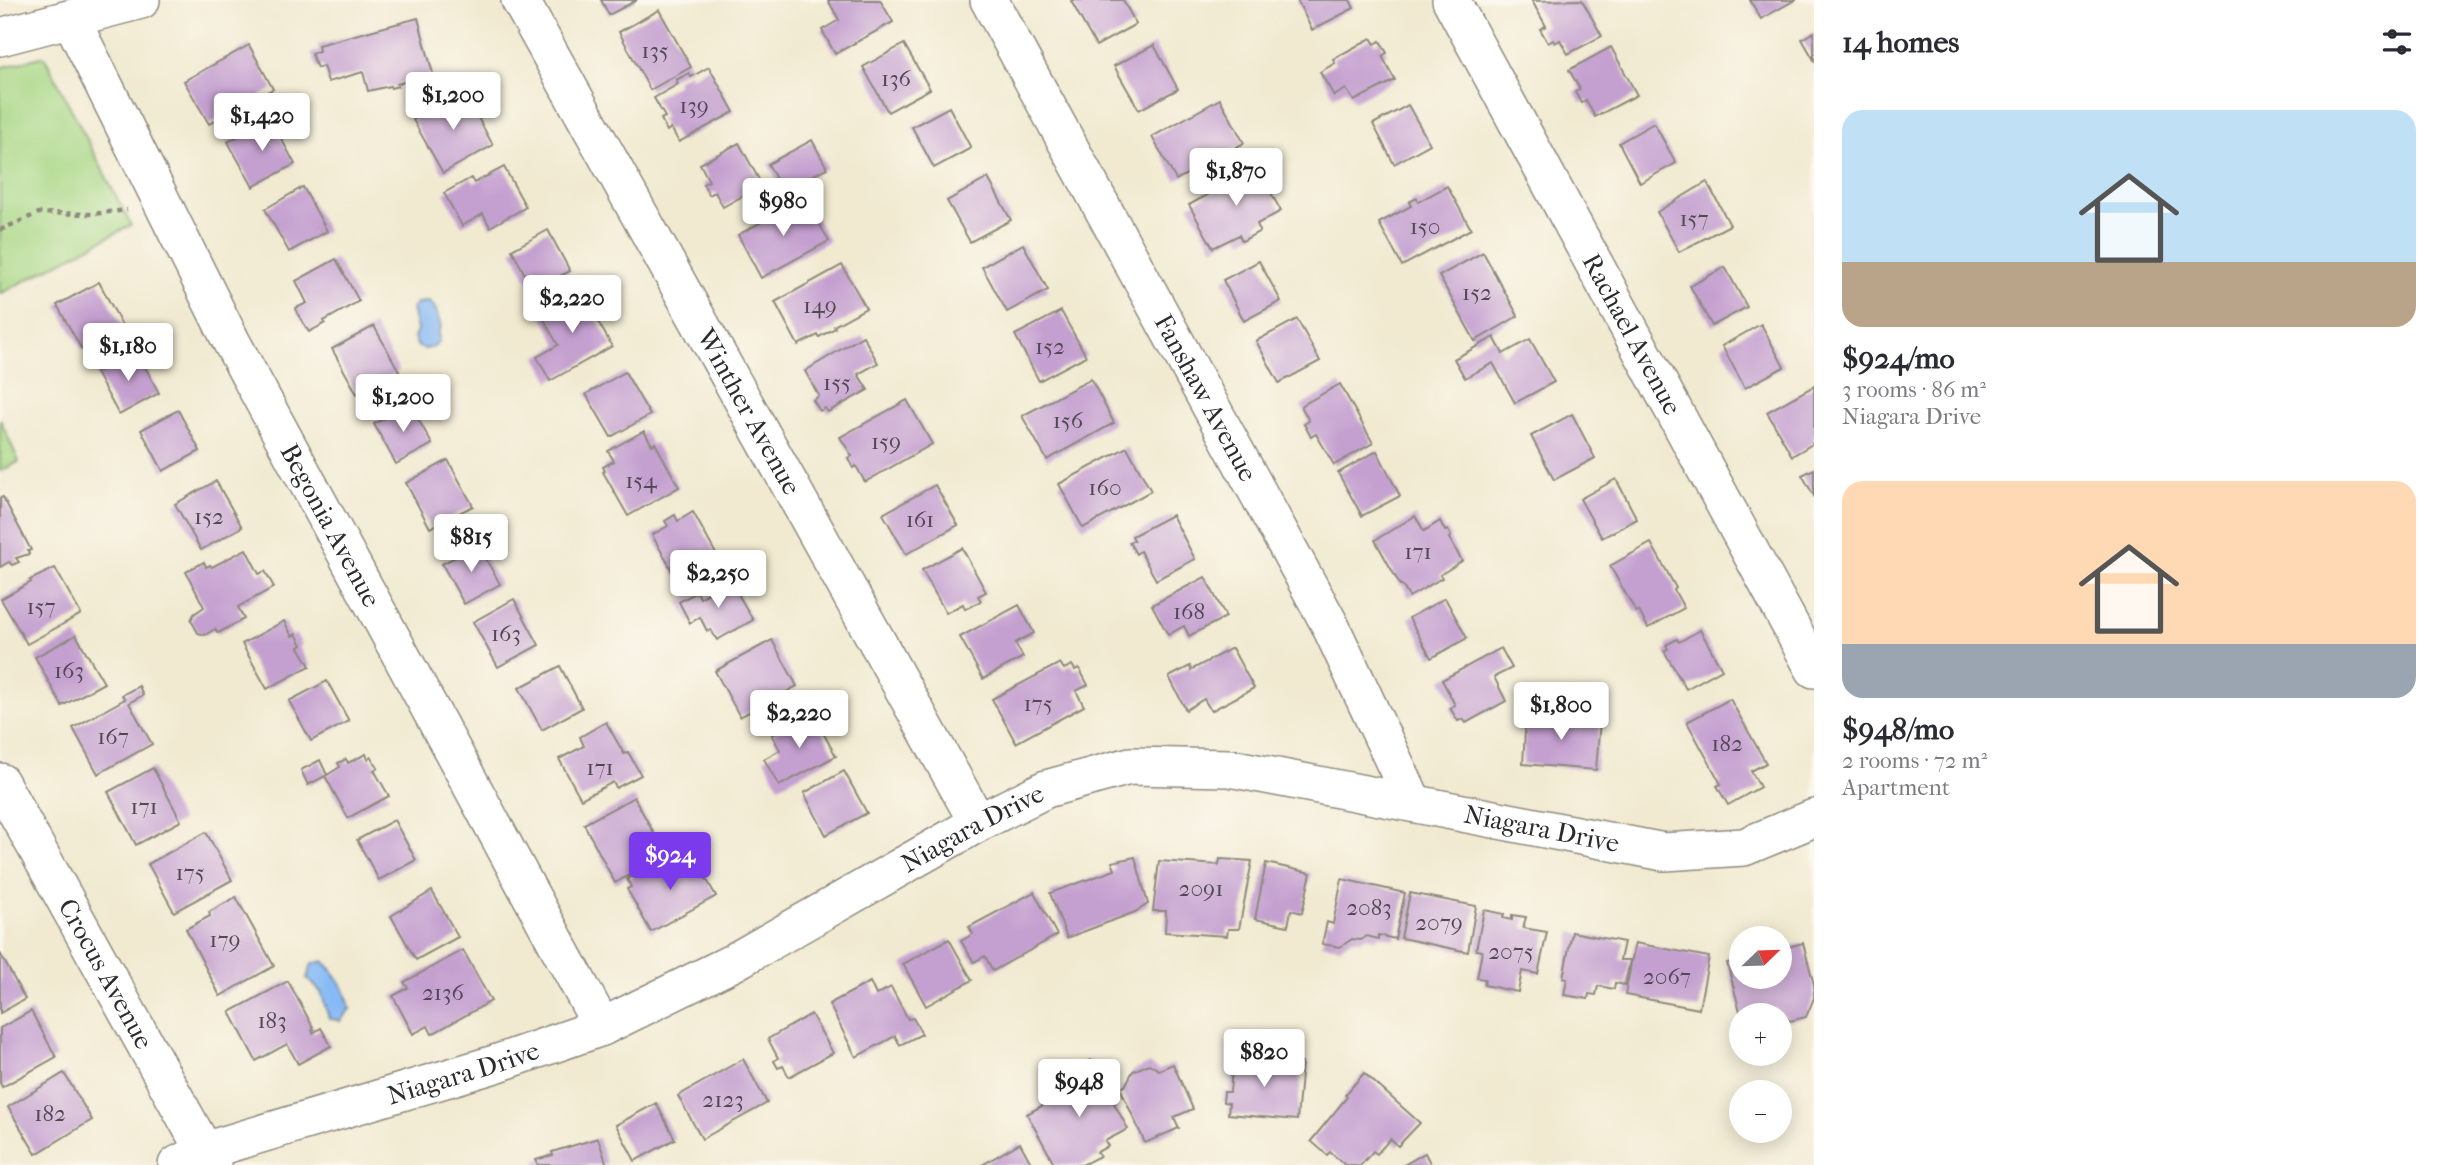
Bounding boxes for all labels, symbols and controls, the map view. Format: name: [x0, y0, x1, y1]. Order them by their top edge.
icon: filters: [2378, 23, 2416, 61]
text: 14 homes: [1842, 25, 1959, 60]
house number: 135: [641, 37, 669, 64]
house number: 136: [881, 65, 912, 92]
pin: $1,200: [396, 72, 510, 132]
text: $1,200: [422, 81, 484, 108]
house number: 139: [679, 92, 709, 119]
pin: $1,420: [205, 94, 319, 153]
text: $1,420: [230, 102, 294, 129]
pin: $1,870: [1179, 148, 1293, 208]
icon: home: [2066, 155, 2192, 281]
text: $1,870: [1206, 157, 1266, 184]
pin: $980: [742, 178, 824, 238]
text: $980: [759, 187, 807, 214]
house number: 157: [1679, 205, 1709, 232]
house number: 150: [1410, 213, 1440, 240]
street label: Rachael Avenue: [1576, 248, 1689, 420]
pin: $2,220: [515, 276, 629, 335]
house number: 152: [1462, 279, 1492, 306]
text: $2,220: [539, 284, 605, 311]
house number: 149: [803, 292, 837, 319]
street label: Fanshaw Avenue: [1148, 309, 1264, 487]
street label: Winther Avenue: [690, 322, 808, 500]
pin: $1,180: [71, 324, 185, 383]
text: $1,180: [99, 332, 157, 359]
house number: 152: [1035, 333, 1065, 360]
text: $924/mo: [1842, 341, 1955, 376]
house number: 155: [823, 369, 851, 396]
pin: $1,200: [346, 374, 460, 434]
text: 3 rooms · 86 m²: [1842, 376, 1986, 403]
text: $1,200: [372, 383, 434, 410]
text: Niagara Drive: [1842, 403, 1981, 430]
house number: 156: [1053, 407, 1084, 434]
house number: 159: [871, 428, 901, 455]
street label: Begonia Avenue: [274, 438, 387, 612]
house number: 154: [625, 467, 658, 494]
house number: 160: [1088, 474, 1122, 501]
house number: 152: [194, 503, 224, 530]
house number: 161: [906, 506, 934, 533]
pin: $815: [430, 514, 512, 574]
text: $815: [450, 523, 492, 550]
icon: home: [2066, 526, 2192, 652]
house number: 171: [1404, 538, 1432, 565]
pin: $2,250: [661, 550, 775, 610]
text: $2,250: [686, 559, 750, 586]
house number: 157: [26, 593, 56, 620]
house number: 168: [1173, 598, 1205, 625]
house number: 163: [491, 620, 521, 647]
house number: 163: [54, 657, 84, 684]
pin: $1,800: [1504, 682, 1618, 742]
pin: $2,220: [742, 690, 856, 750]
house number: 175: [1023, 690, 1053, 717]
text: $1,800: [1530, 691, 1592, 718]
text: $2,220: [766, 699, 832, 726]
text: $948/mo: [1842, 712, 1954, 747]
house number: 167: [97, 723, 129, 750]
house number: 182: [1711, 730, 1743, 757]
text: 2 rooms · 72 m²: [1842, 747, 1987, 774]
house number: 171: [586, 754, 614, 781]
text: Apartment: [1842, 774, 1950, 801]
street label: Niagara Drive: [896, 777, 1049, 879]
house number: 171: [130, 793, 158, 820]
street label: Niagara Drive: [1462, 798, 1622, 859]
pin: $924: [629, 832, 711, 892]
text: $924: [645, 841, 695, 868]
house number: 175: [175, 859, 205, 886]
house number: 2091: [1179, 875, 1223, 902]
street label: Crocus Avenue: [52, 893, 160, 1054]
house number: 2083: [1346, 894, 1392, 921]
house number: 2079: [1415, 909, 1463, 936]
house number: 179: [209, 926, 241, 953]
north arrow: [1729, 926, 1792, 989]
map controls: [1729, 926, 1792, 1143]
house number: 2075: [1488, 938, 1534, 965]
house number: 2067: [1643, 963, 1691, 990]
house number: 2136: [422, 979, 465, 1006]
button: +: [1729, 1003, 1792, 1066]
house number: 183: [257, 1007, 287, 1034]
pin: $820: [1223, 1030, 1305, 1089]
street label: Niagara Drive: [383, 1034, 543, 1111]
text: $820: [1240, 1038, 1288, 1065]
pin: $948: [1038, 1060, 1120, 1119]
text: $948: [1054, 1068, 1104, 1095]
button: −: [1729, 1080, 1792, 1143]
house number: 2123: [702, 1086, 744, 1113]
house number: 182: [34, 1100, 66, 1127]

